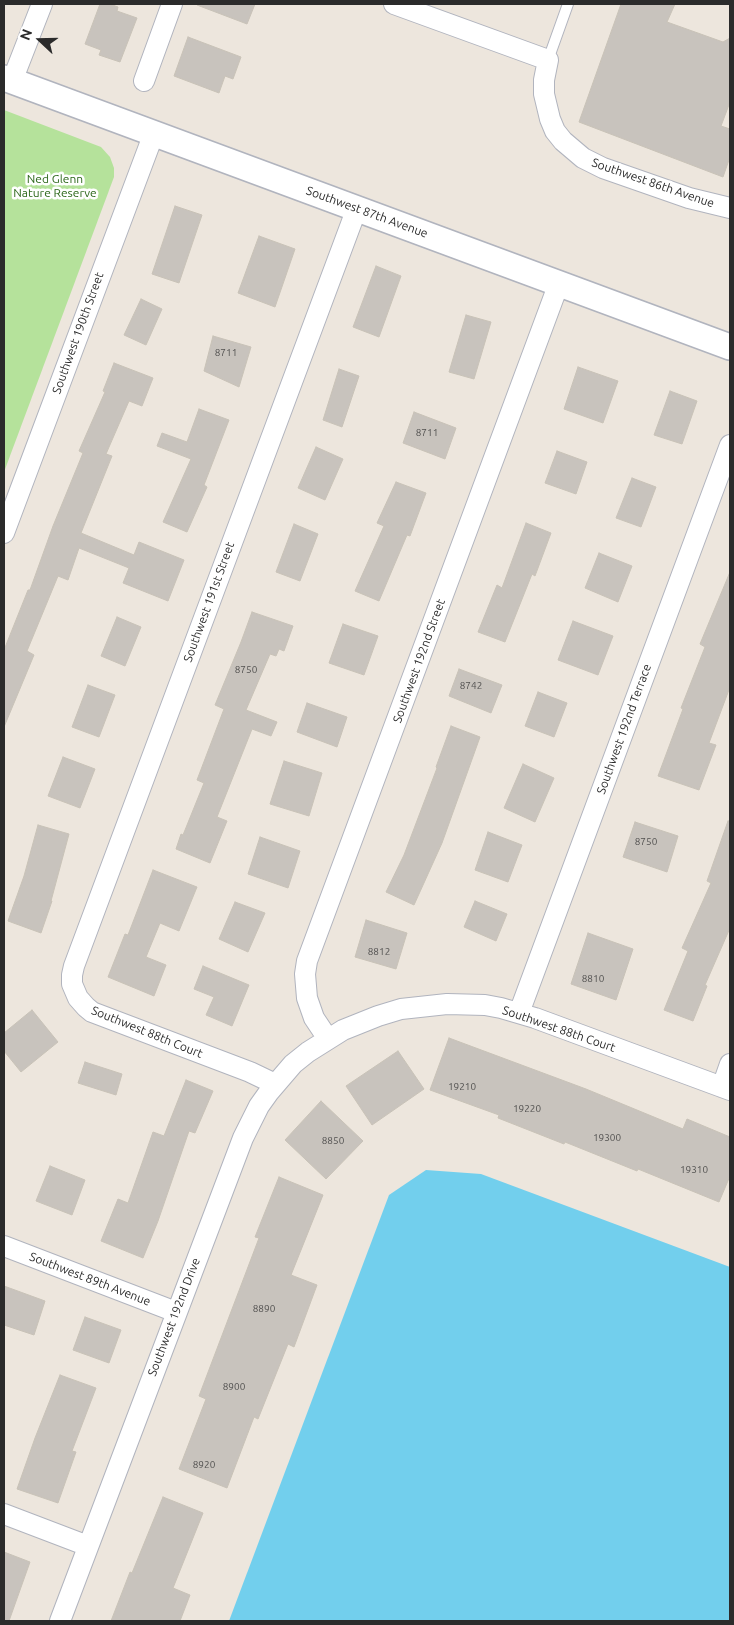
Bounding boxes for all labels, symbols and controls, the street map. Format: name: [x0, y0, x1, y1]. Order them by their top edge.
north arrow: [15, 15, 65, 65]
text: N: [17, 27, 35, 42]
street label: Southwest 86th Avenue: [590, 155, 716, 211]
park label: Ned Glenn Nature Reserve: [13, 172, 97, 200]
street label: Southwest 87th Avenue: [304, 183, 430, 241]
street label: Southwest 190th Street: [49, 270, 107, 396]
house number: 8711: [215, 347, 237, 359]
house number: 8711: [416, 427, 438, 439]
street label: Southwest 191st Street: [181, 540, 237, 664]
street label: Southwest 192nd Street: [390, 597, 448, 725]
street label: Southwest 192nd Terrace: [594, 662, 654, 796]
house number: 8750: [235, 664, 257, 676]
house number: 8742: [460, 680, 482, 692]
house number: 8750: [635, 836, 657, 848]
house number: 8812: [368, 946, 390, 958]
house number: 8810: [582, 973, 604, 985]
street label: Southwest 88th Court: [89, 1003, 205, 1061]
street label: Southwest 88th Court: [501, 1003, 617, 1055]
house number: 19210: [448, 1081, 476, 1093]
house number: 19220: [513, 1103, 541, 1115]
house number: 19300: [593, 1132, 621, 1144]
house number: 8850: [322, 1135, 344, 1147]
house number: 19310: [680, 1164, 708, 1176]
street label: Southwest 89th Avenue: [27, 1249, 153, 1309]
street label: Southwest 192nd Drive: [145, 1256, 203, 1378]
house number: 8890: [253, 1303, 275, 1315]
house number: 8900: [223, 1381, 245, 1393]
house number: 8920: [193, 1459, 215, 1471]

